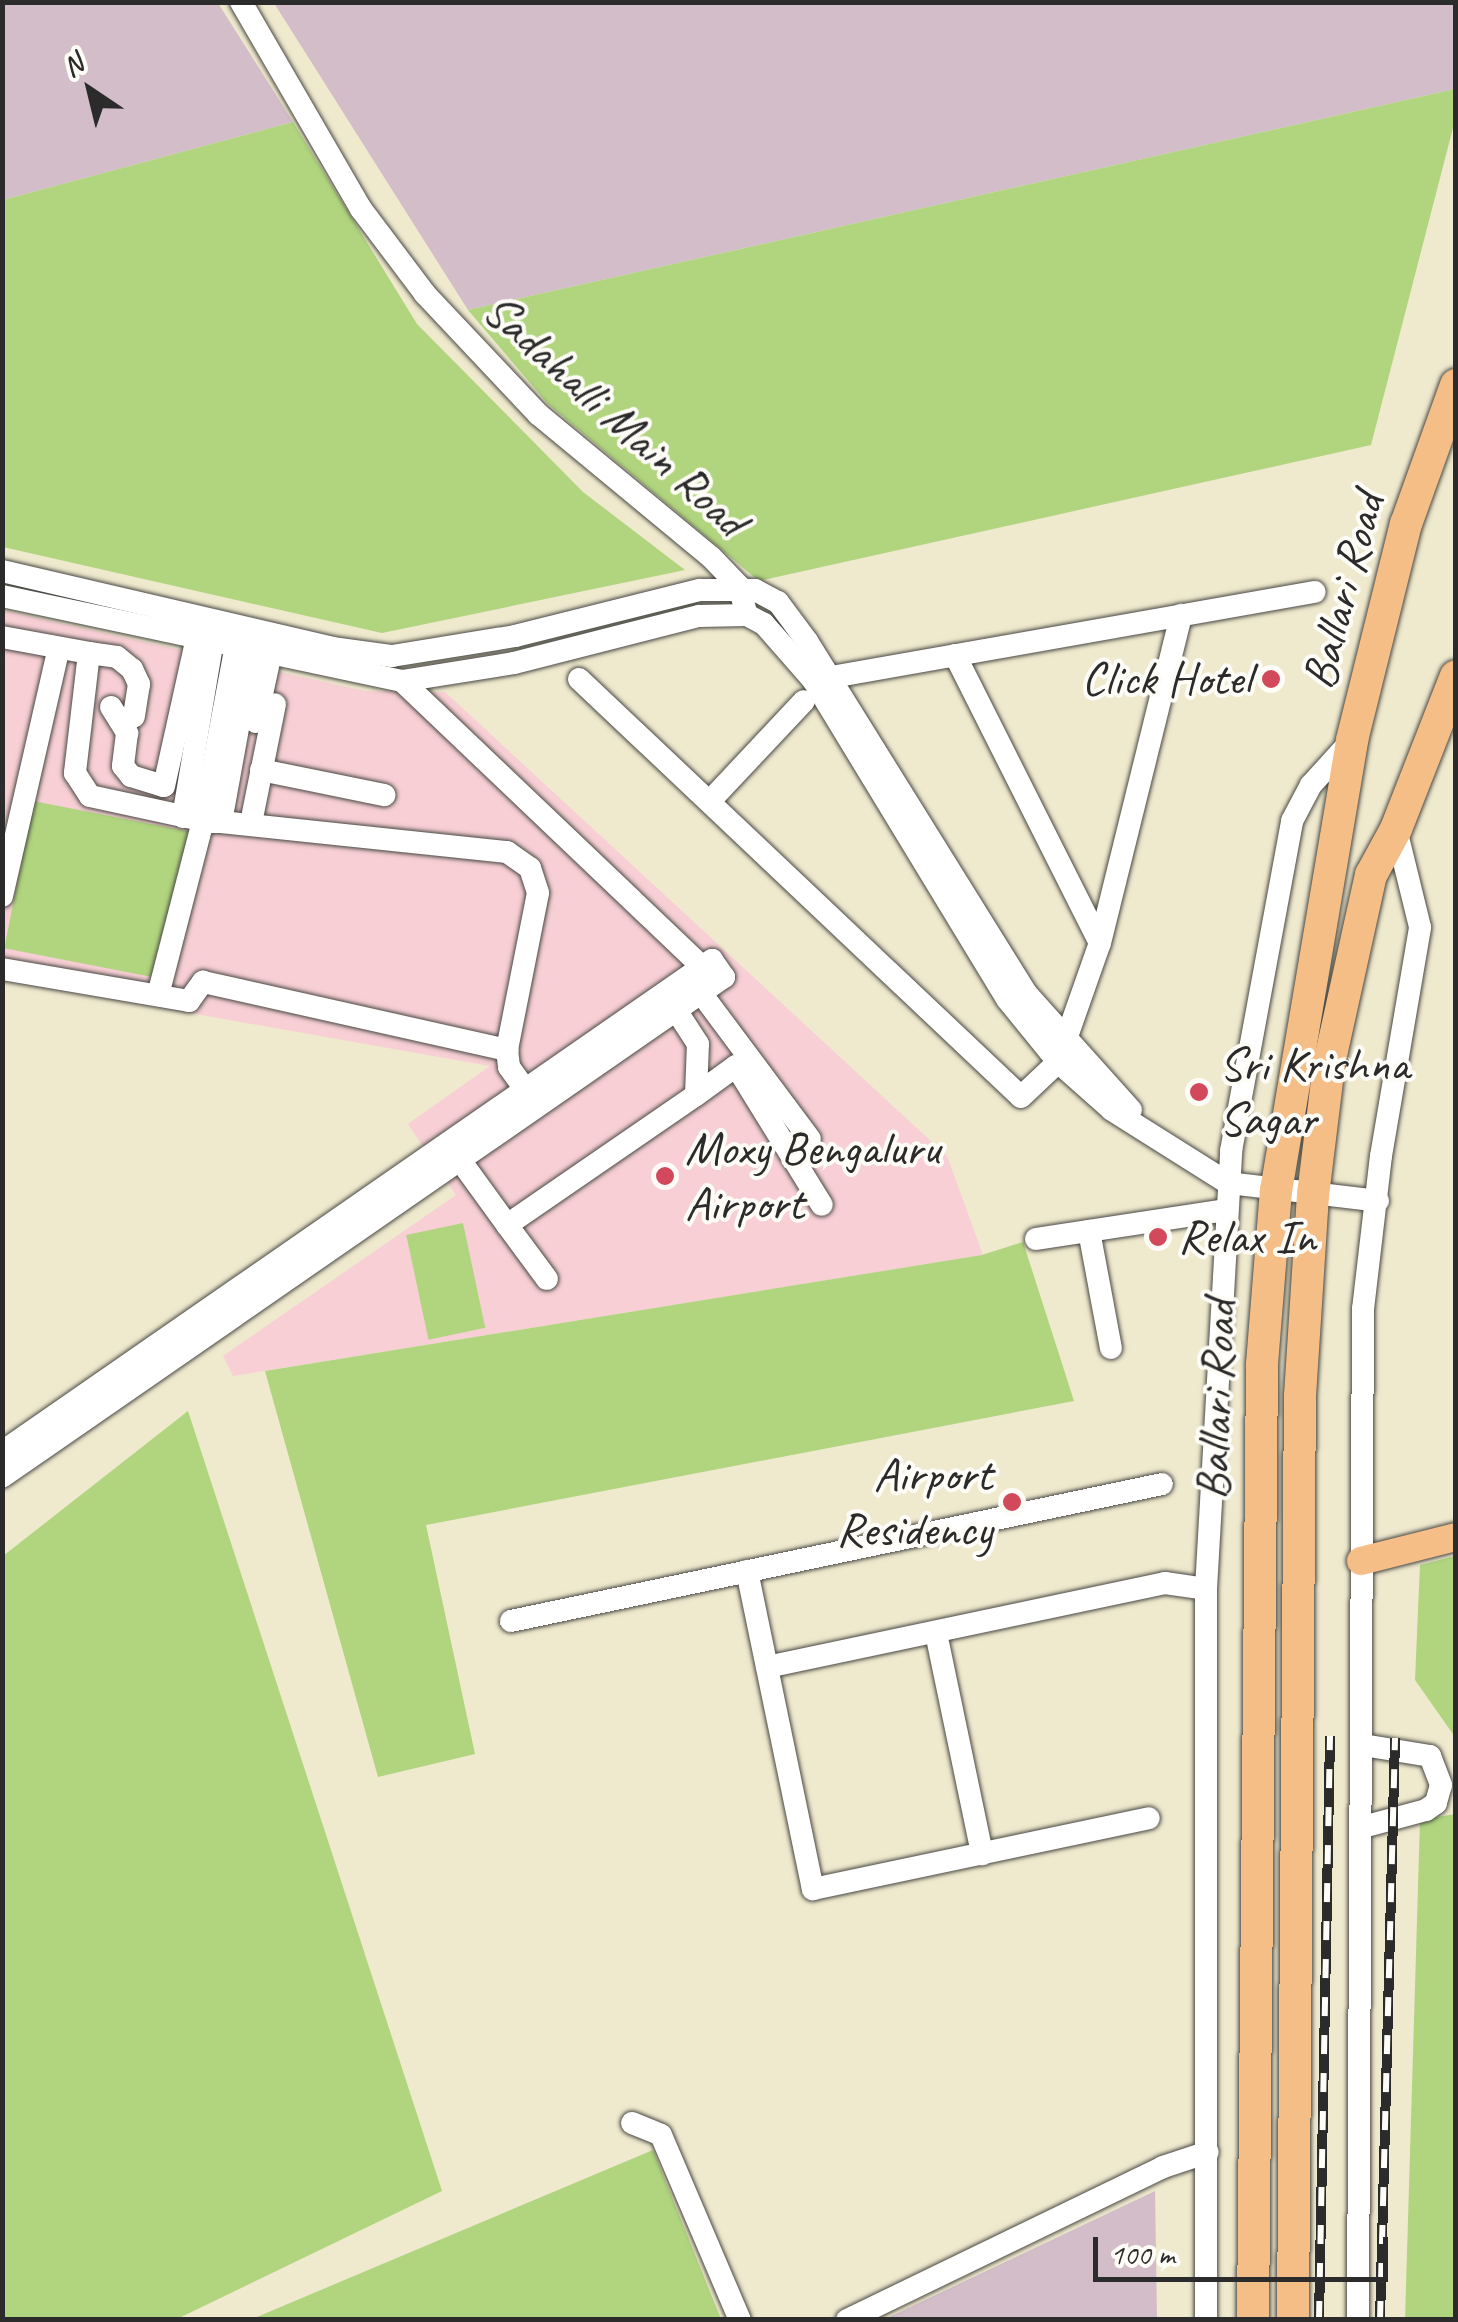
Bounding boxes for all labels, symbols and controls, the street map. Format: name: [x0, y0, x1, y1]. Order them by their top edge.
north arrow: [40, 40, 140, 140]
text: N: [55, 46, 90, 84]
street label: Sadahalli Main Road: [470, 280, 760, 550]
street label: Ballari Road: [1289, 487, 1397, 695]
place label: Click Hotel: [1081, 650, 1251, 708]
marker: Click Hotel: [1260, 668, 1282, 690]
place label: Sri Krishna Sagar: [1219, 1035, 1409, 1148]
marker: Sri Krishna Sagar: [1188, 1081, 1210, 1103]
place label: Moxy Bengaluru Airport: [685, 1119, 940, 1232]
marker: Moxy Bengaluru Airport: [654, 1165, 676, 1187]
place label: Relax In: [1178, 1208, 1315, 1266]
marker: Relax In: [1147, 1226, 1169, 1248]
street label: Ballari Road: [1184, 1299, 1248, 1501]
place label: Airport Residency: [836, 1445, 992, 1558]
marker: Airport Residency: [1001, 1491, 1023, 1513]
scale bar: [1098, 2217, 1393, 2279]
text: 100 m: [1110, 2235, 1175, 2273]

